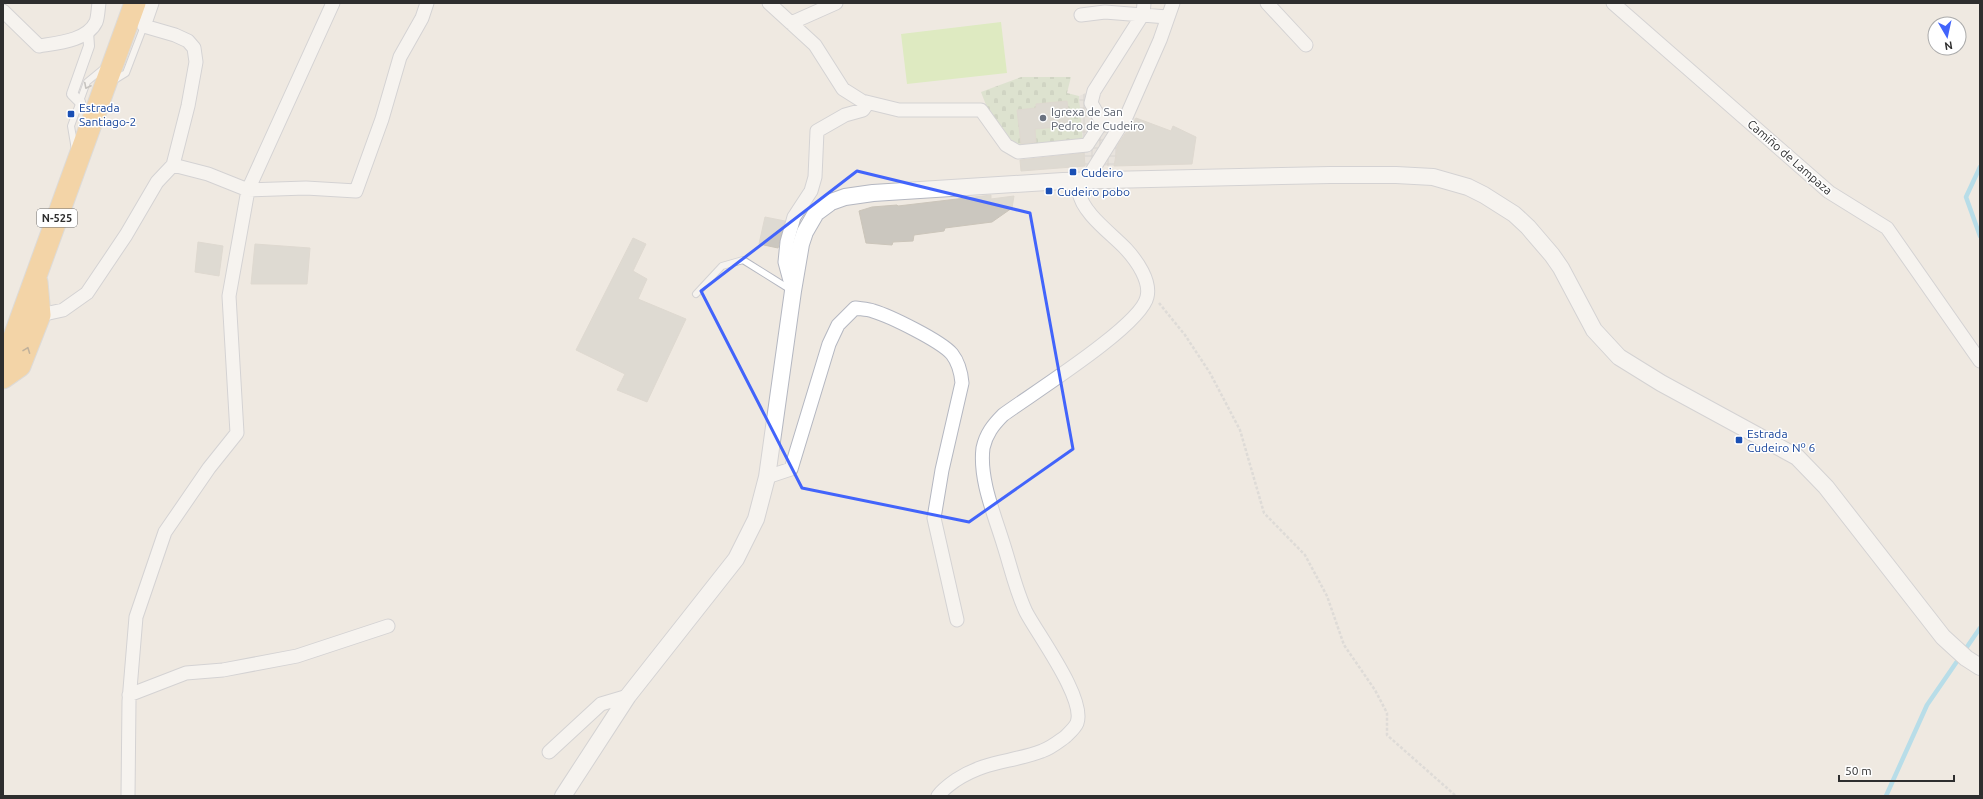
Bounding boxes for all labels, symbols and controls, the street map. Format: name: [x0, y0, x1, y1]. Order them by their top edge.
north arrow: [1927, 16, 1967, 56]
text: N: [1944, 39, 1954, 52]
one-way arrow: [84, 82, 92, 89]
place label: Estrada Santiago-2: [79, 101, 136, 128]
place label: Igrexa de San Pedro de Cudeiro: [1051, 105, 1145, 132]
marker: Estrada Santiago-2: [66, 109, 76, 119]
marker: Igrexa de San Pedro de Cudeiro: [1038, 113, 1048, 123]
street label: Camiño de Lampaza: [1745, 117, 1835, 197]
place label: Cudeiro: [1081, 166, 1123, 179]
marker: Cudeiro: [1068, 167, 1078, 177]
place label: Cudeiro pobo: [1057, 185, 1130, 198]
marker: Cudeiro pobo: [1044, 186, 1054, 196]
road number: N-525: [37, 209, 77, 227]
one-way arrow: [22, 346, 30, 353]
place label: Estrada Cudeiro Nº 6: [1747, 427, 1816, 454]
marker: Estrada Cudeiro Nº 6: [1734, 435, 1744, 445]
scale bar: [1839, 757, 1954, 783]
text: 50 m: [1845, 764, 1872, 777]

